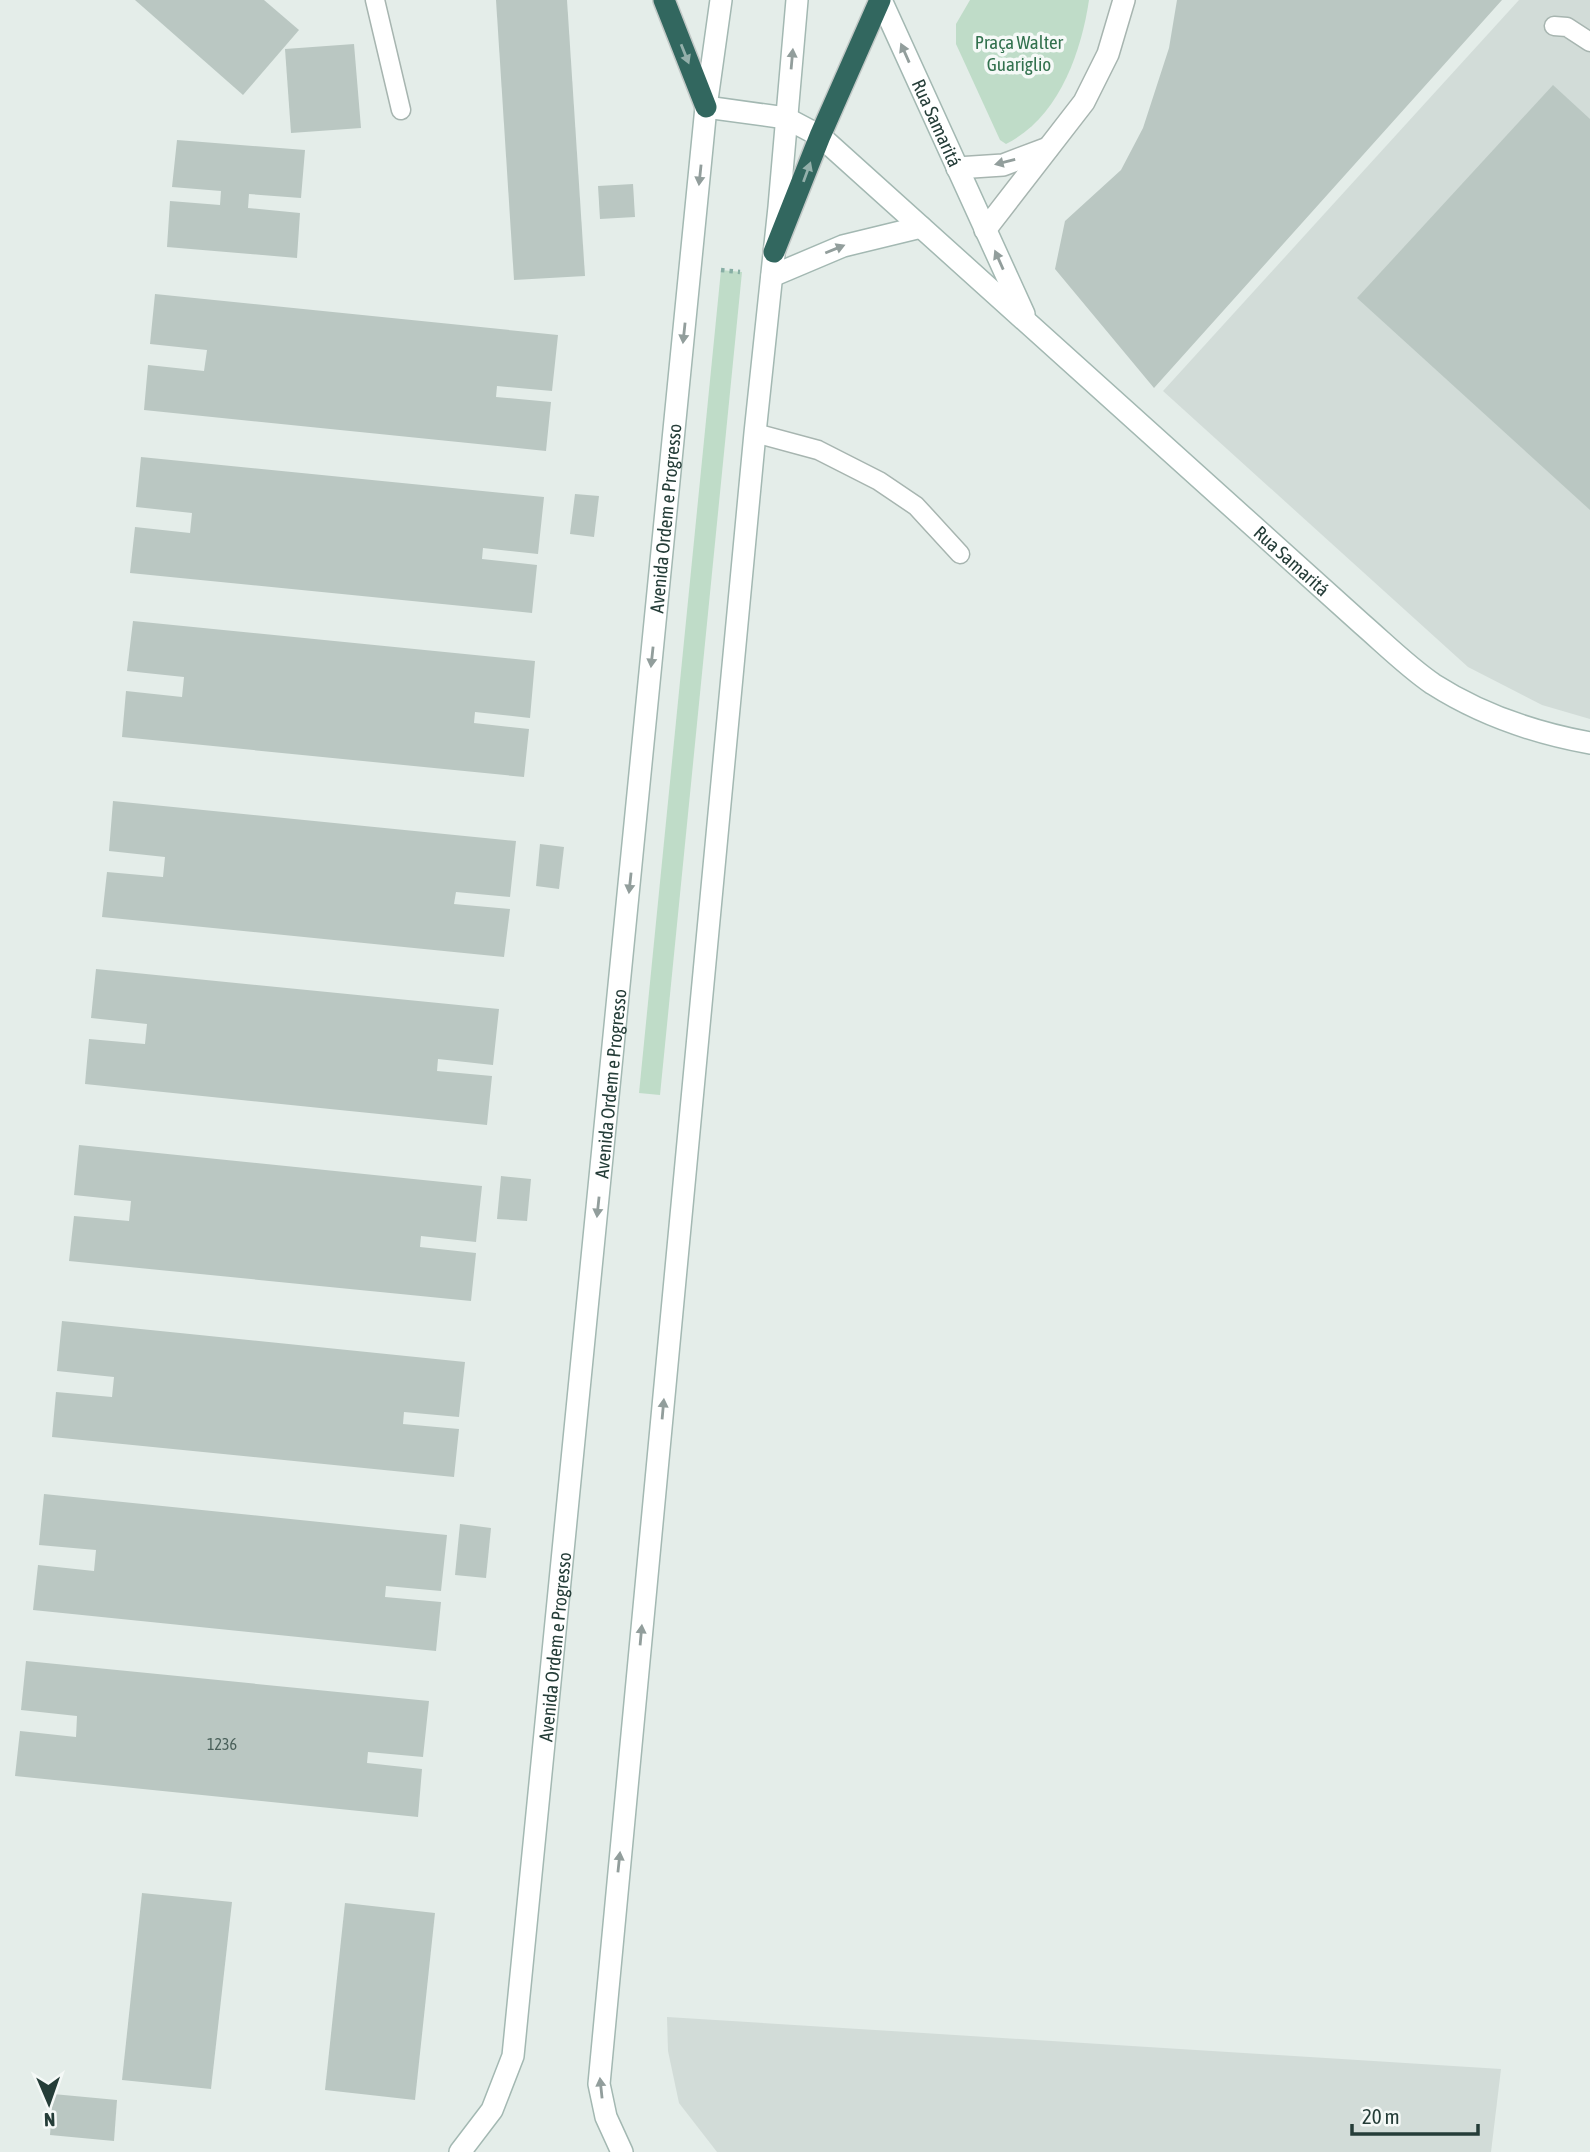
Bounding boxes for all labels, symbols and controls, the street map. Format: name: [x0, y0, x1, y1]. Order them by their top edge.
park label: Praça Walter Guariglio: [975, 31, 1064, 75]
one-way arrow: [899, 42, 910, 63]
one-way arrow: [680, 43, 691, 64]
one-way arrow: [786, 48, 797, 70]
street label: Rua Samaritá: [907, 76, 966, 170]
one-way arrow: [993, 157, 1015, 168]
one-way arrow: [801, 161, 812, 182]
one-way arrow: [694, 164, 705, 186]
one-way arrow: [825, 244, 846, 255]
one-way arrow: [993, 250, 1005, 270]
one-way arrow: [678, 322, 689, 344]
street label: Avenida Ordem e Progresso: [645, 422, 686, 614]
street label: Rua Samaritá: [1250, 521, 1334, 600]
one-way arrow: [646, 646, 657, 668]
one-way arrow: [624, 872, 635, 894]
street label: Avenida Ordem e Progresso: [590, 988, 631, 1179]
one-way arrow: [592, 1196, 603, 1218]
one-way arrow: [657, 1398, 668, 1420]
street label: Avenida Ordem e Progresso: [534, 1551, 575, 1743]
one-way arrow: [636, 1624, 647, 1646]
house number: 1236: [207, 1735, 237, 1753]
one-way arrow: [614, 1851, 625, 1873]
north arrow: [14, 2068, 84, 2138]
one-way arrow: [595, 2077, 606, 2099]
scale bar: [1352, 2092, 1478, 2136]
text: 20 m: [1362, 2104, 1400, 2128]
text: N: [44, 2109, 56, 2131]

